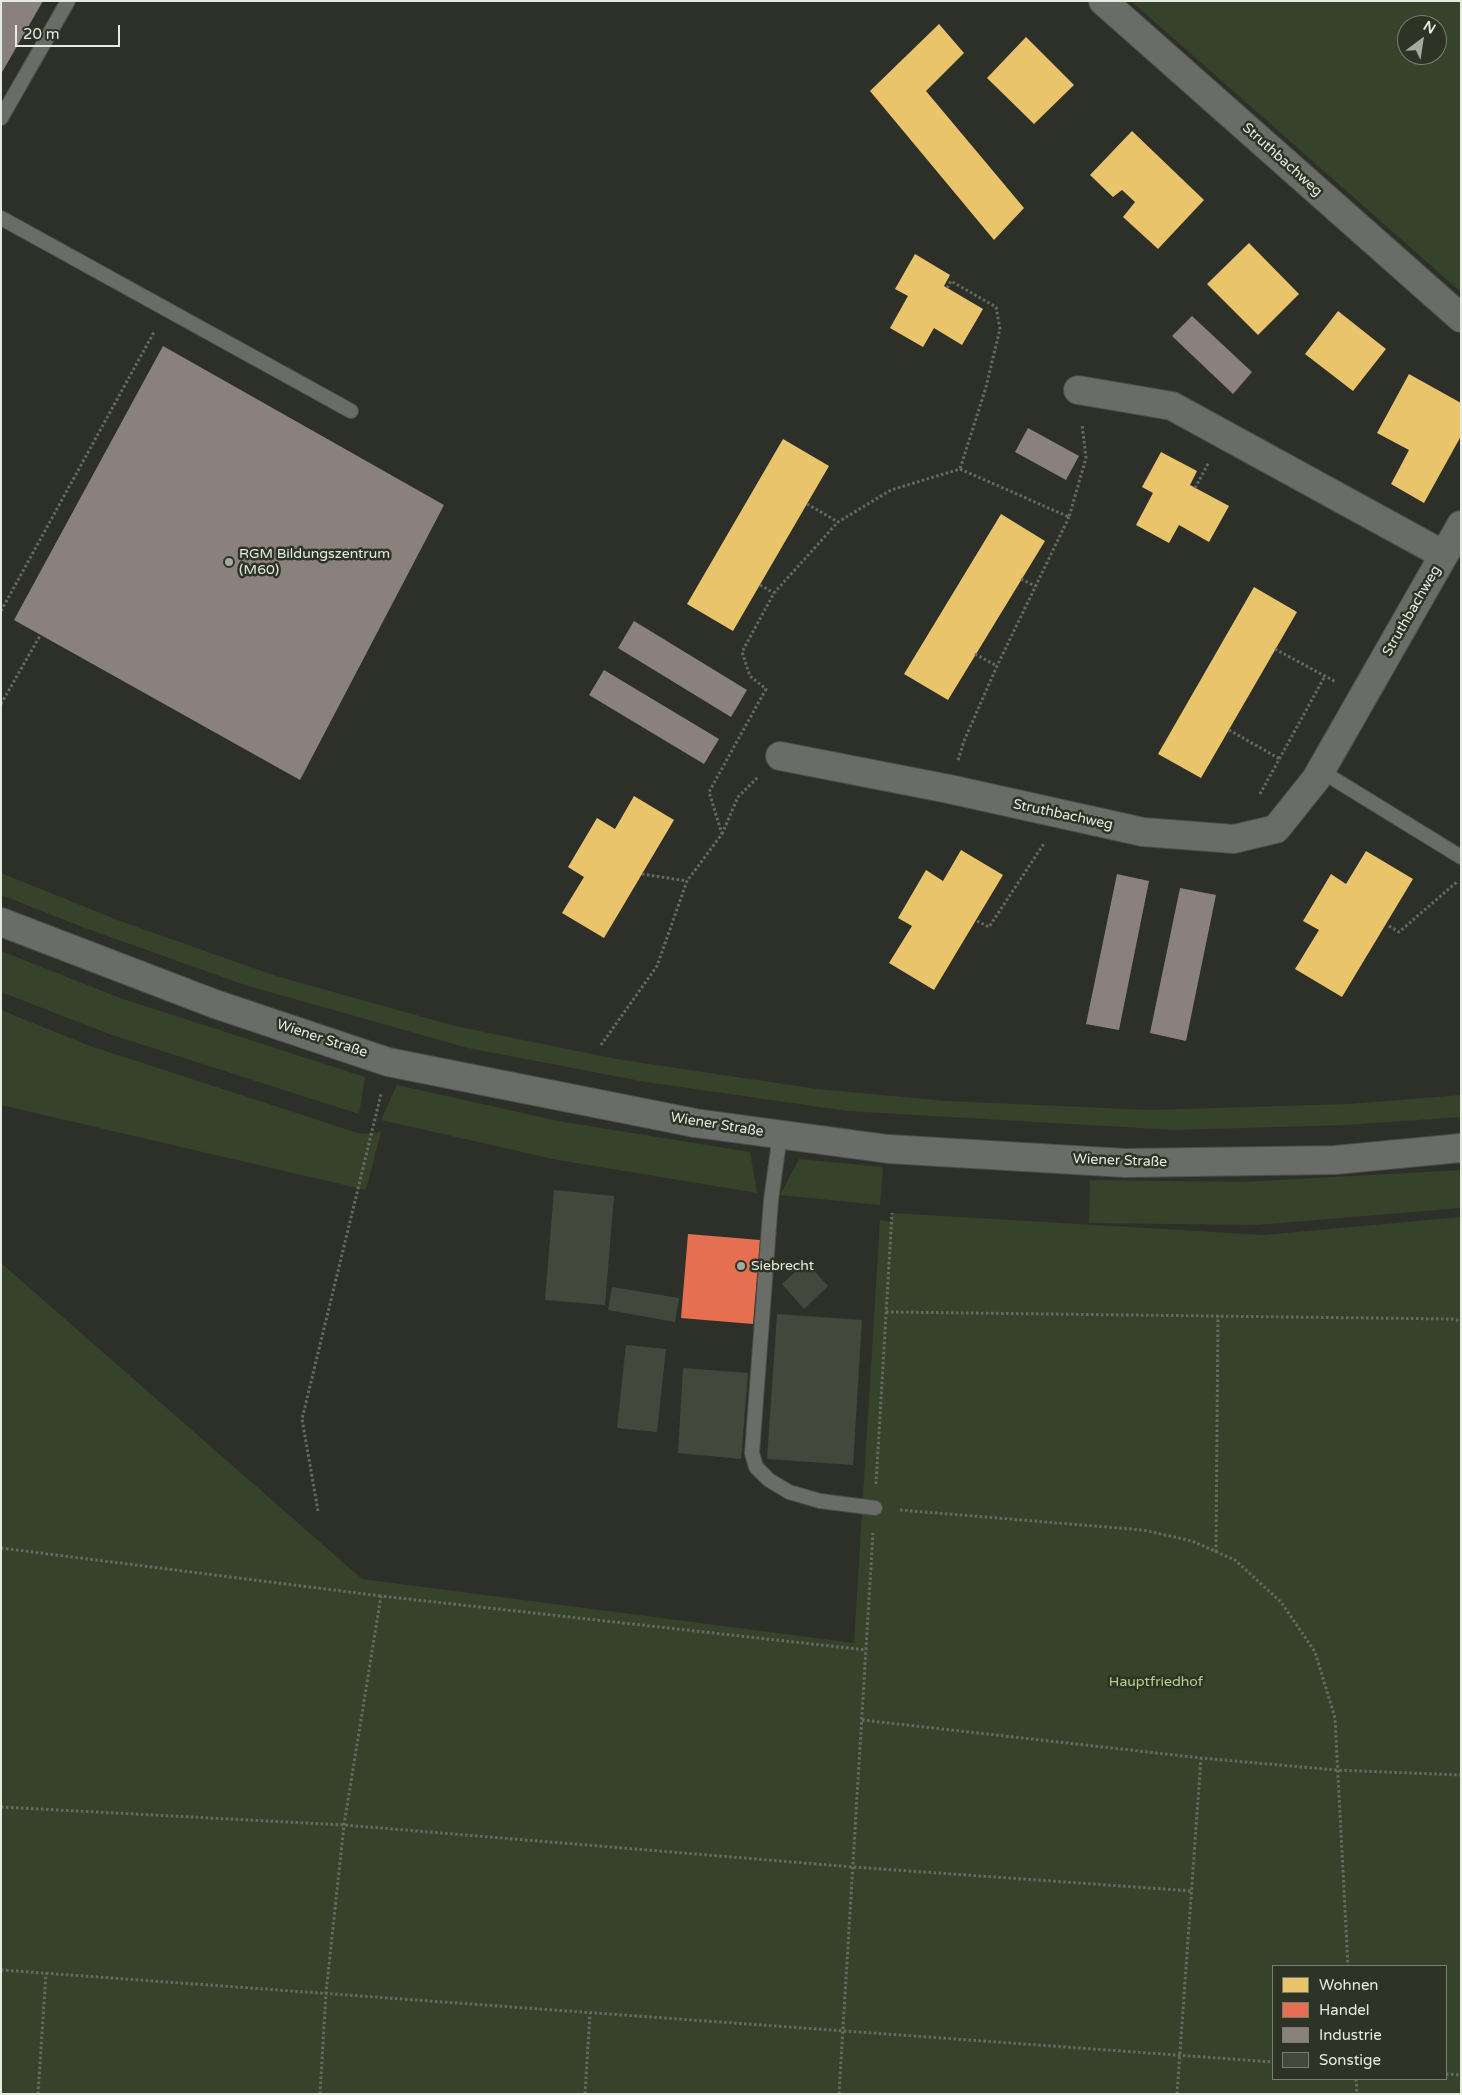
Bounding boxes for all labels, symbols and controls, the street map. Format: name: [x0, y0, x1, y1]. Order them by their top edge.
scale bar: [18, 15, 122, 47]
north arrow: [1397, 15, 1447, 65]
text: N: [1420, 17, 1439, 38]
text: 20 m: [23, 25, 60, 43]
street label: Struthbachweg: [1239, 120, 1325, 200]
place label: RGM Bildungszentrum (M60): [239, 546, 390, 578]
marker: RGM Bildungszentrum (M60): [223, 556, 235, 568]
street label: Struthbachweg: [1379, 563, 1445, 659]
street label: Struthbachweg: [1011, 796, 1115, 834]
street label: Wiener Straße: [275, 1016, 369, 1062]
street label: Wiener Straße: [669, 1109, 765, 1141]
street label: Wiener Straße: [1073, 1151, 1167, 1171]
place label: Siebrecht: [751, 1258, 814, 1274]
marker: Siebrecht: [735, 1260, 747, 1272]
park label: Hauptfriedhof: [1109, 1674, 1203, 1690]
legend: [1272, 1965, 1447, 2080]
text: Wohnen: [1319, 1976, 1379, 1994]
text: Handel: [1319, 2001, 1370, 2019]
text: Industrie: [1319, 2026, 1382, 2044]
text: Sonstige: [1319, 2051, 1381, 2069]

